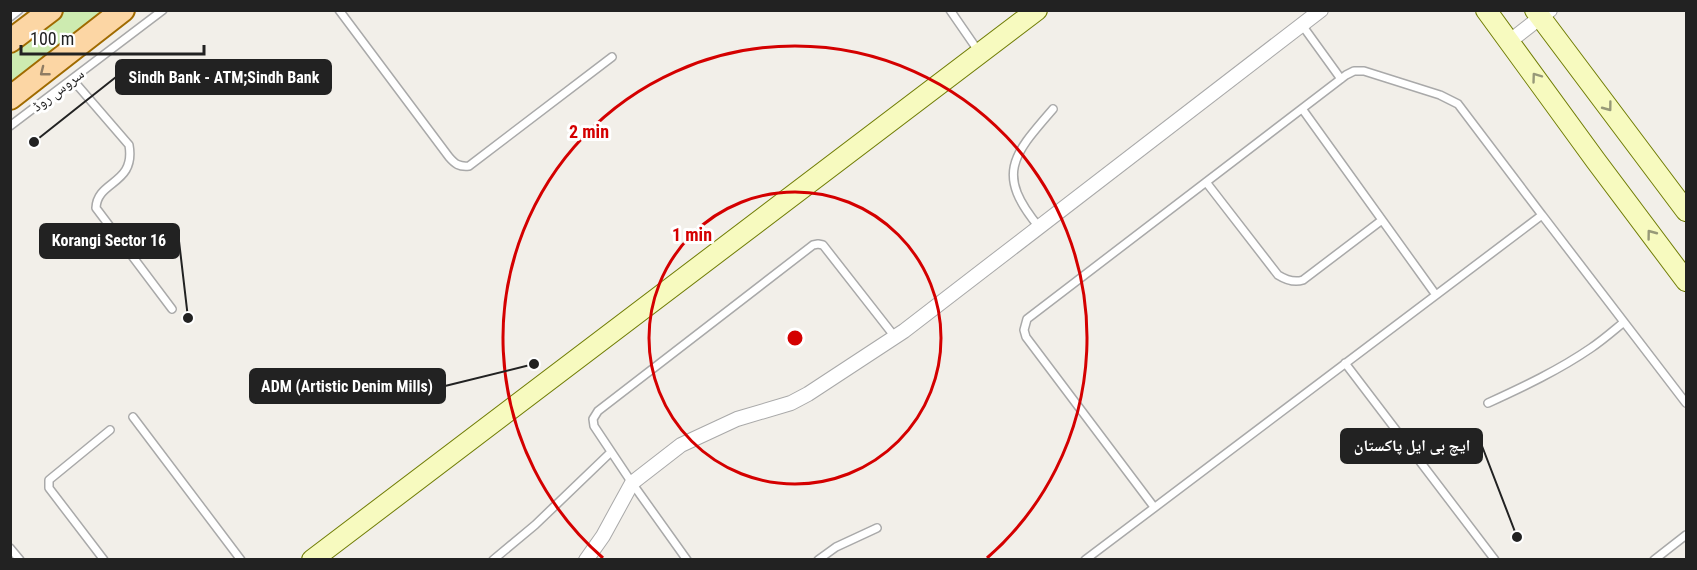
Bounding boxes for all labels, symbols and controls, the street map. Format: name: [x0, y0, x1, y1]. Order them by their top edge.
scale bar: [21, 18, 204, 56]
text: 100 m: [30, 28, 74, 49]
callout: Sindh Bank - ATM;Sindh Bank: [116, 60, 331, 94]
street label: سروس روڈ: [28, 64, 88, 116]
one-way arrow: [39, 64, 50, 75]
text: Sindh Bank - ATM;Sindh Bank: [129, 68, 320, 87]
one-way arrow: [1532, 73, 1543, 84]
one-way arrow: [1601, 101, 1612, 112]
text: 2 min: [569, 121, 609, 142]
callout: Korangi Sector 16: [40, 224, 179, 258]
text: 1 min: [672, 224, 712, 245]
one-way arrow: [1648, 230, 1659, 241]
text: Korangi Sector 16: [52, 231, 166, 250]
centre of rings: [785, 328, 805, 348]
callout: ADM (Artistic Denim Mills): [250, 369, 445, 403]
text: ADM (Artistic Denim Mills): [261, 377, 433, 396]
callout: ایچ بی ایل پاکستان: [1341, 429, 1482, 463]
text: ایچ بی ایل پاکستان: [1354, 436, 1470, 456]

